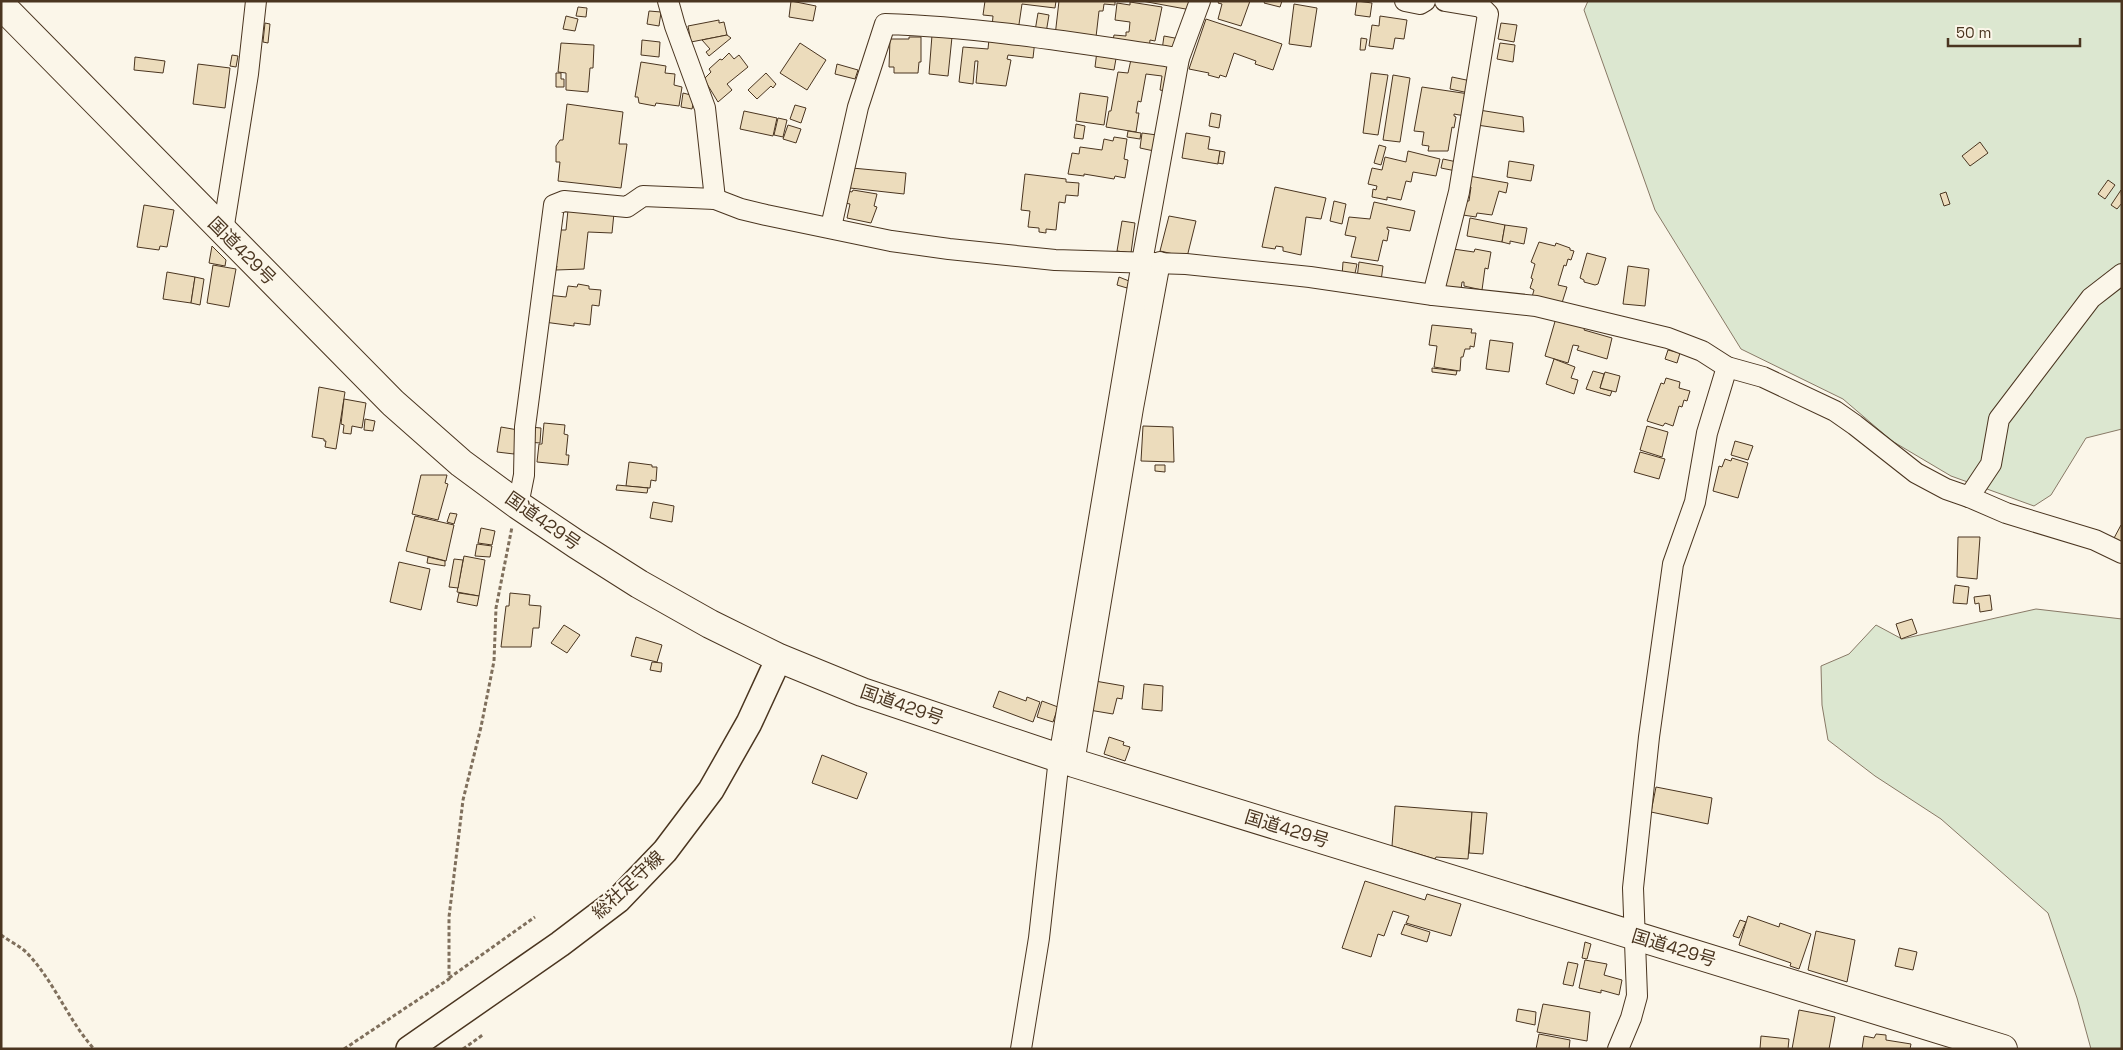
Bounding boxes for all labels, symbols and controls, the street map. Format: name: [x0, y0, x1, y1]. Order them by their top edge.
scale bar: [1948, 15, 2080, 47]
text: 50 m: [1956, 23, 1991, 42]
street label: 国道429号: [203, 212, 281, 290]
street label: 国道429号: [501, 486, 586, 555]
street label: 国道429号: [857, 679, 947, 730]
street label: 国道429号: [1242, 805, 1332, 852]
street label: 総社足守線: [587, 846, 668, 924]
street label: 国道429号: [1629, 924, 1719, 971]

